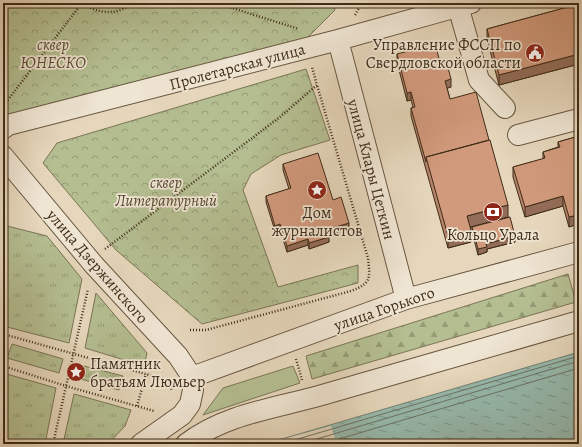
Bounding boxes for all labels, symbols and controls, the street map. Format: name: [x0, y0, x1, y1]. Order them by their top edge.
park label: сквер ЮНЕСКО: [20, 34, 86, 74]
place label: Управление ФССП по Свердловской области: [366, 34, 521, 74]
street label: Пролетарская улица: [167, 38, 308, 96]
public building icon: Управление ФССП по Свердловской области: [524, 42, 546, 64]
street label: улица Клары Цеткин: [341, 96, 400, 242]
park label: сквер Литературный: [114, 172, 217, 212]
place icon: Дом журналистов: [306, 179, 328, 201]
bank icon: Кольцо Урала: [482, 201, 504, 223]
place label: Дом журналистов: [271, 202, 363, 242]
street label: улица Дзержинского: [41, 204, 153, 329]
place label: Кольцо Урала: [447, 224, 540, 246]
street label: улица Горького: [330, 281, 438, 337]
place label: Памятник братьям Люмьер: [90, 353, 205, 393]
place icon: Памятник братьям Люмьер: [65, 361, 87, 383]

